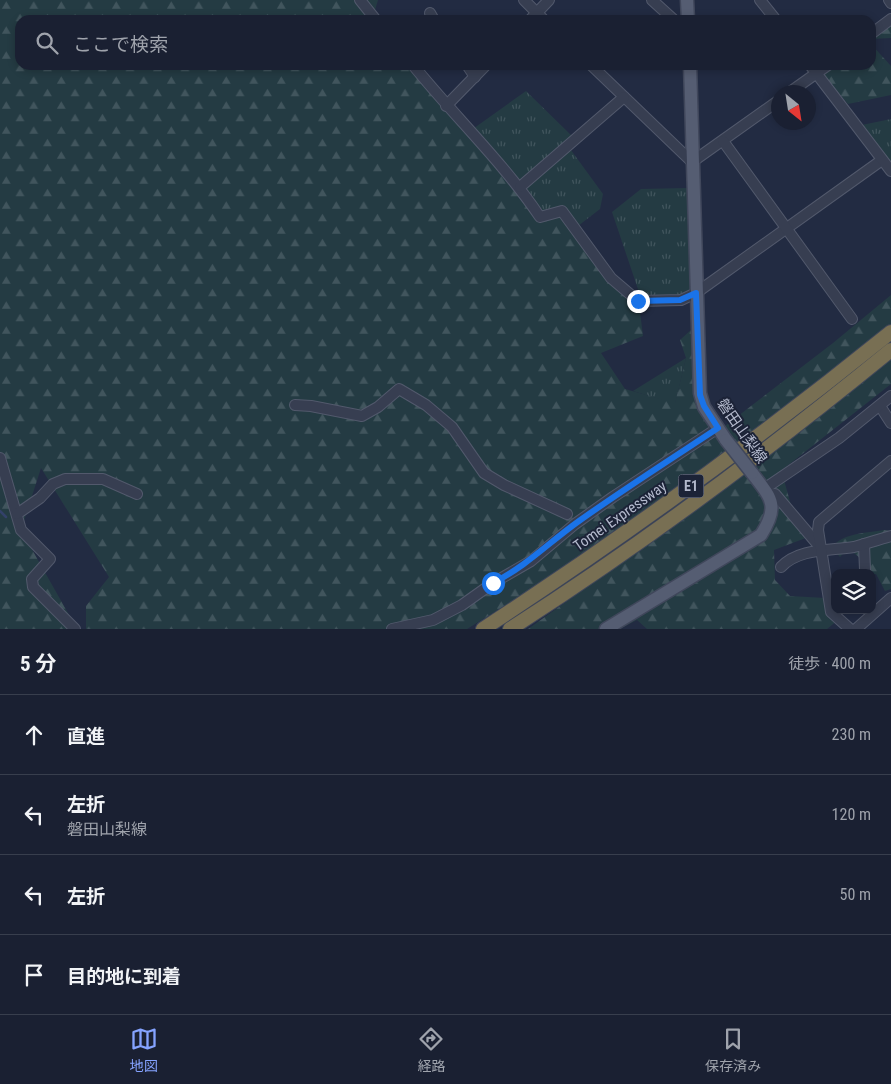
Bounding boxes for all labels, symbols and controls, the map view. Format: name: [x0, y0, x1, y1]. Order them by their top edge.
search box: [15, 15, 876, 70]
icon: search: [33, 29, 61, 57]
text: ここで検索: [73, 33, 168, 56]
north arrow: [771, 85, 816, 130]
route end: [627, 290, 650, 313]
street label: 磐田山梨線: [713, 395, 771, 467]
road number: E1: [678, 474, 704, 498]
street label: Tomei Expressway: [570, 477, 670, 555]
map controls: [831, 569, 876, 614]
button: layers: [831, 569, 876, 614]
route start: [482, 572, 505, 595]
text: 5 分: [20, 652, 56, 676]
text: 徒歩 · 400 m: [788, 654, 871, 673]
icon: ahead: [20, 721, 48, 749]
text: 直進: [67, 725, 105, 748]
text: 230 m: [832, 725, 871, 744]
text: 左折: [67, 793, 105, 816]
icon: left: [20, 801, 48, 829]
text: 120 m: [832, 805, 871, 824]
text: 磐田山梨線: [67, 820, 147, 839]
icon: left: [20, 881, 48, 909]
text: 左折: [67, 885, 105, 908]
text: 50 m: [839, 885, 871, 904]
icon: arrive: [20, 961, 48, 989]
text: 目的地に到着: [67, 965, 181, 988]
tab: 地図: [130, 1025, 158, 1075]
tab: 経路: [417, 1025, 445, 1075]
tab: 保存済み: [705, 1025, 761, 1075]

